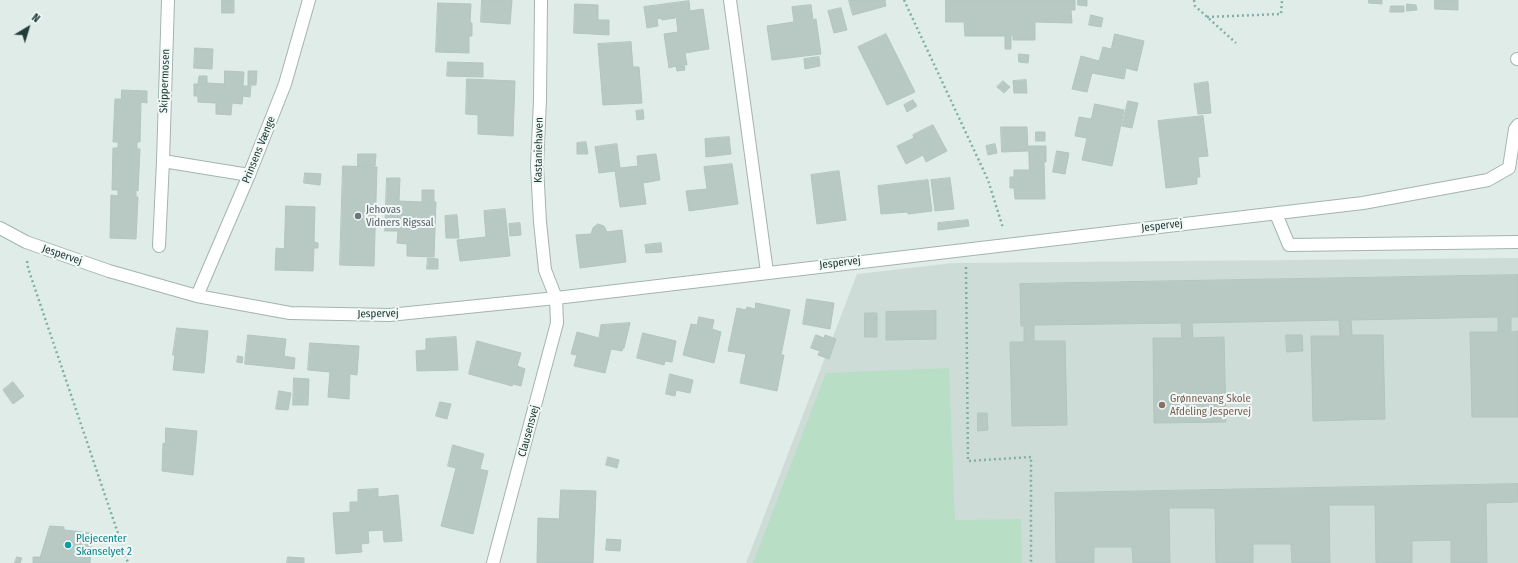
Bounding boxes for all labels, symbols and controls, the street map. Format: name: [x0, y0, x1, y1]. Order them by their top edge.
north arrow: [8, 8, 48, 48]
text: N: [29, 11, 42, 25]
street label: Skippermosen: [157, 49, 173, 113]
street label: Prinsens Vænge: [240, 115, 278, 185]
street label: Kastaniehaven: [532, 117, 546, 183]
place label: Jehovas Vidners Rigssal: [366, 203, 434, 229]
marker: Jehovas Vidners Rigssal: [353, 211, 363, 221]
street label: Jespervej: [1141, 217, 1183, 235]
street label: Jespervej: [40, 242, 84, 268]
street label: Jespervej: [819, 254, 861, 272]
street label: Jespervej: [357, 307, 399, 321]
place label: Grønnevang Skole Afdeling Jespervej: [1170, 392, 1251, 418]
marker: Grønnevang Skole Afdeling Jespervej: [1157, 400, 1167, 410]
street label: Clausensvej: [516, 404, 542, 458]
place label: Plejecenter Skanselyet 2: [76, 532, 132, 558]
marker: Plejecenter Skanselyet 2: [63, 540, 73, 550]

